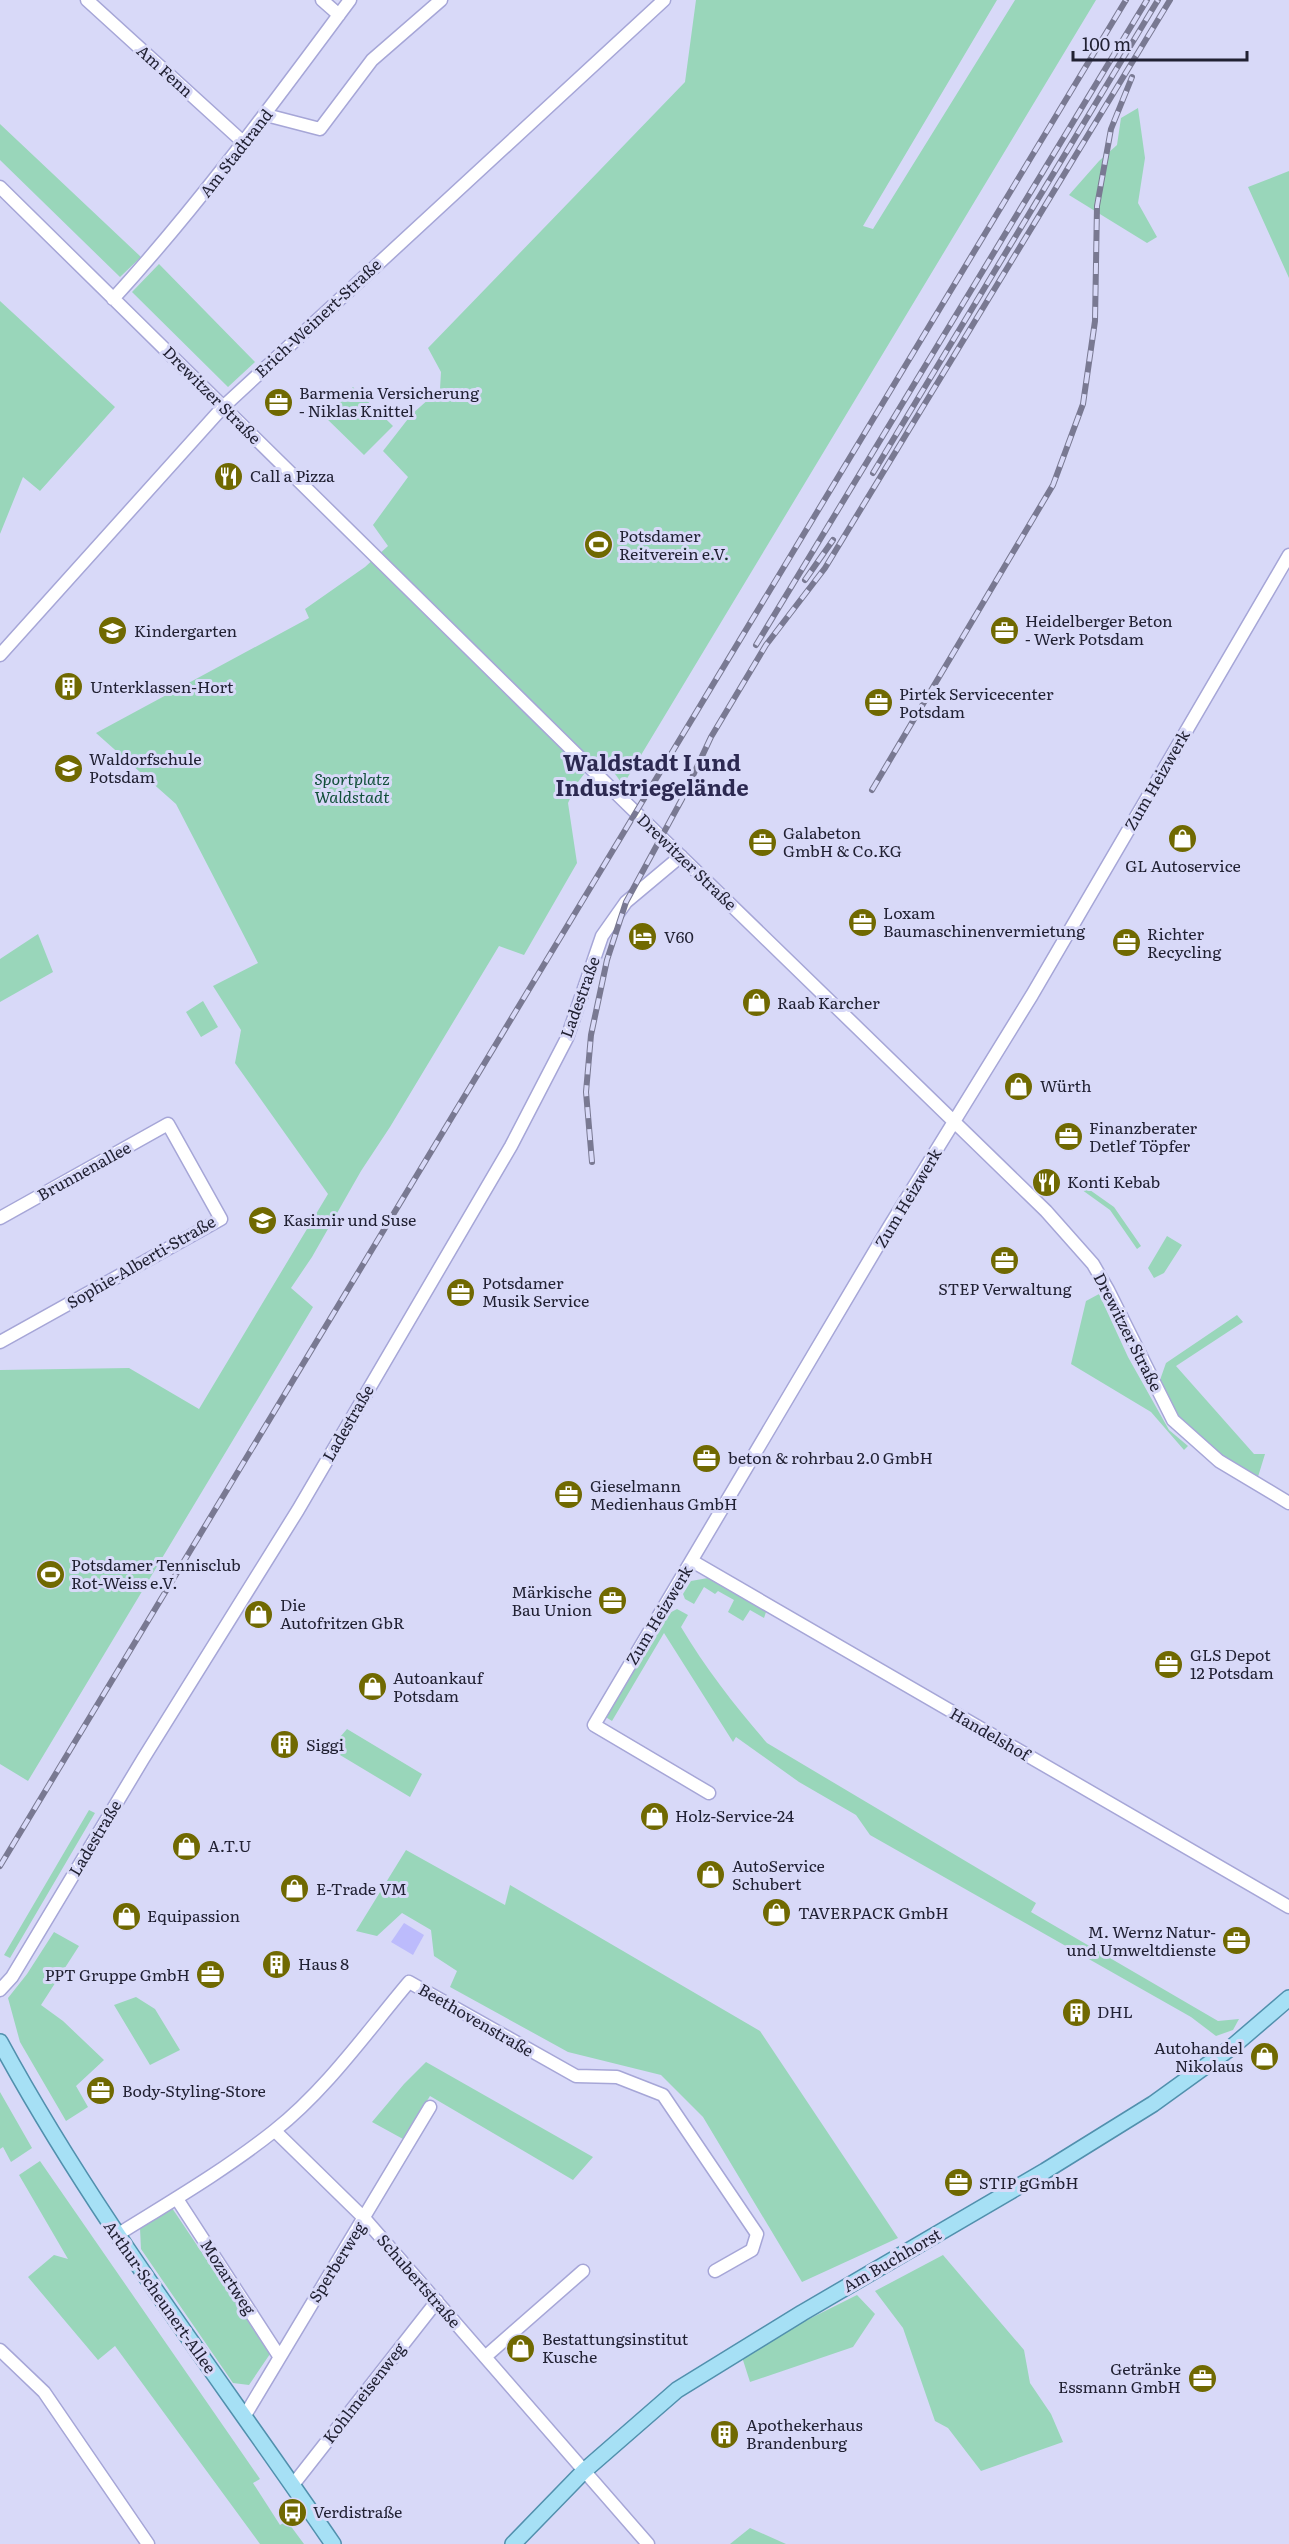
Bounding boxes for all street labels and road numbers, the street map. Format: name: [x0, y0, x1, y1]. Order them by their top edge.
street label: Am Fenn: [132, 38, 199, 102]
street label: Am Stadtrand: [193, 103, 278, 202]
street label: Erich-Weinert-Straße: [249, 252, 386, 382]
street label: Drewitzer Straße: [158, 340, 267, 449]
street label: Zum Heizwerk: [1118, 725, 1195, 834]
street label: Drewitzer Straße: [632, 807, 743, 915]
street label: Ladestraße: [553, 953, 605, 1041]
street label: Brunnenallee: [32, 1134, 135, 1206]
street label: Zum Heizwerk: [868, 1143, 947, 1252]
street label: Sophie-Alberti-Straße: [62, 1209, 219, 1314]
street label: Drewitzer Straße: [1089, 1268, 1169, 1395]
street label: Ladestraße: [316, 1380, 379, 1465]
street label: Zum Heizwerk: [619, 1560, 698, 1669]
street label: Handelshof: [946, 1701, 1036, 1767]
street label: Ladestraße: [62, 1795, 126, 1880]
street label: Beethovenstraße: [415, 1976, 538, 2062]
street label: Arthur-Scheunert-Allee: [99, 2215, 223, 2378]
street label: Sperberweg: [302, 2216, 370, 2306]
street label: Am Buchhorst: [838, 2221, 946, 2297]
street label: Schubertstraße: [372, 2228, 467, 2333]
street label: Mozartweg: [195, 2234, 262, 2319]
street label: Kohlmeisenweg: [316, 2337, 410, 2448]

